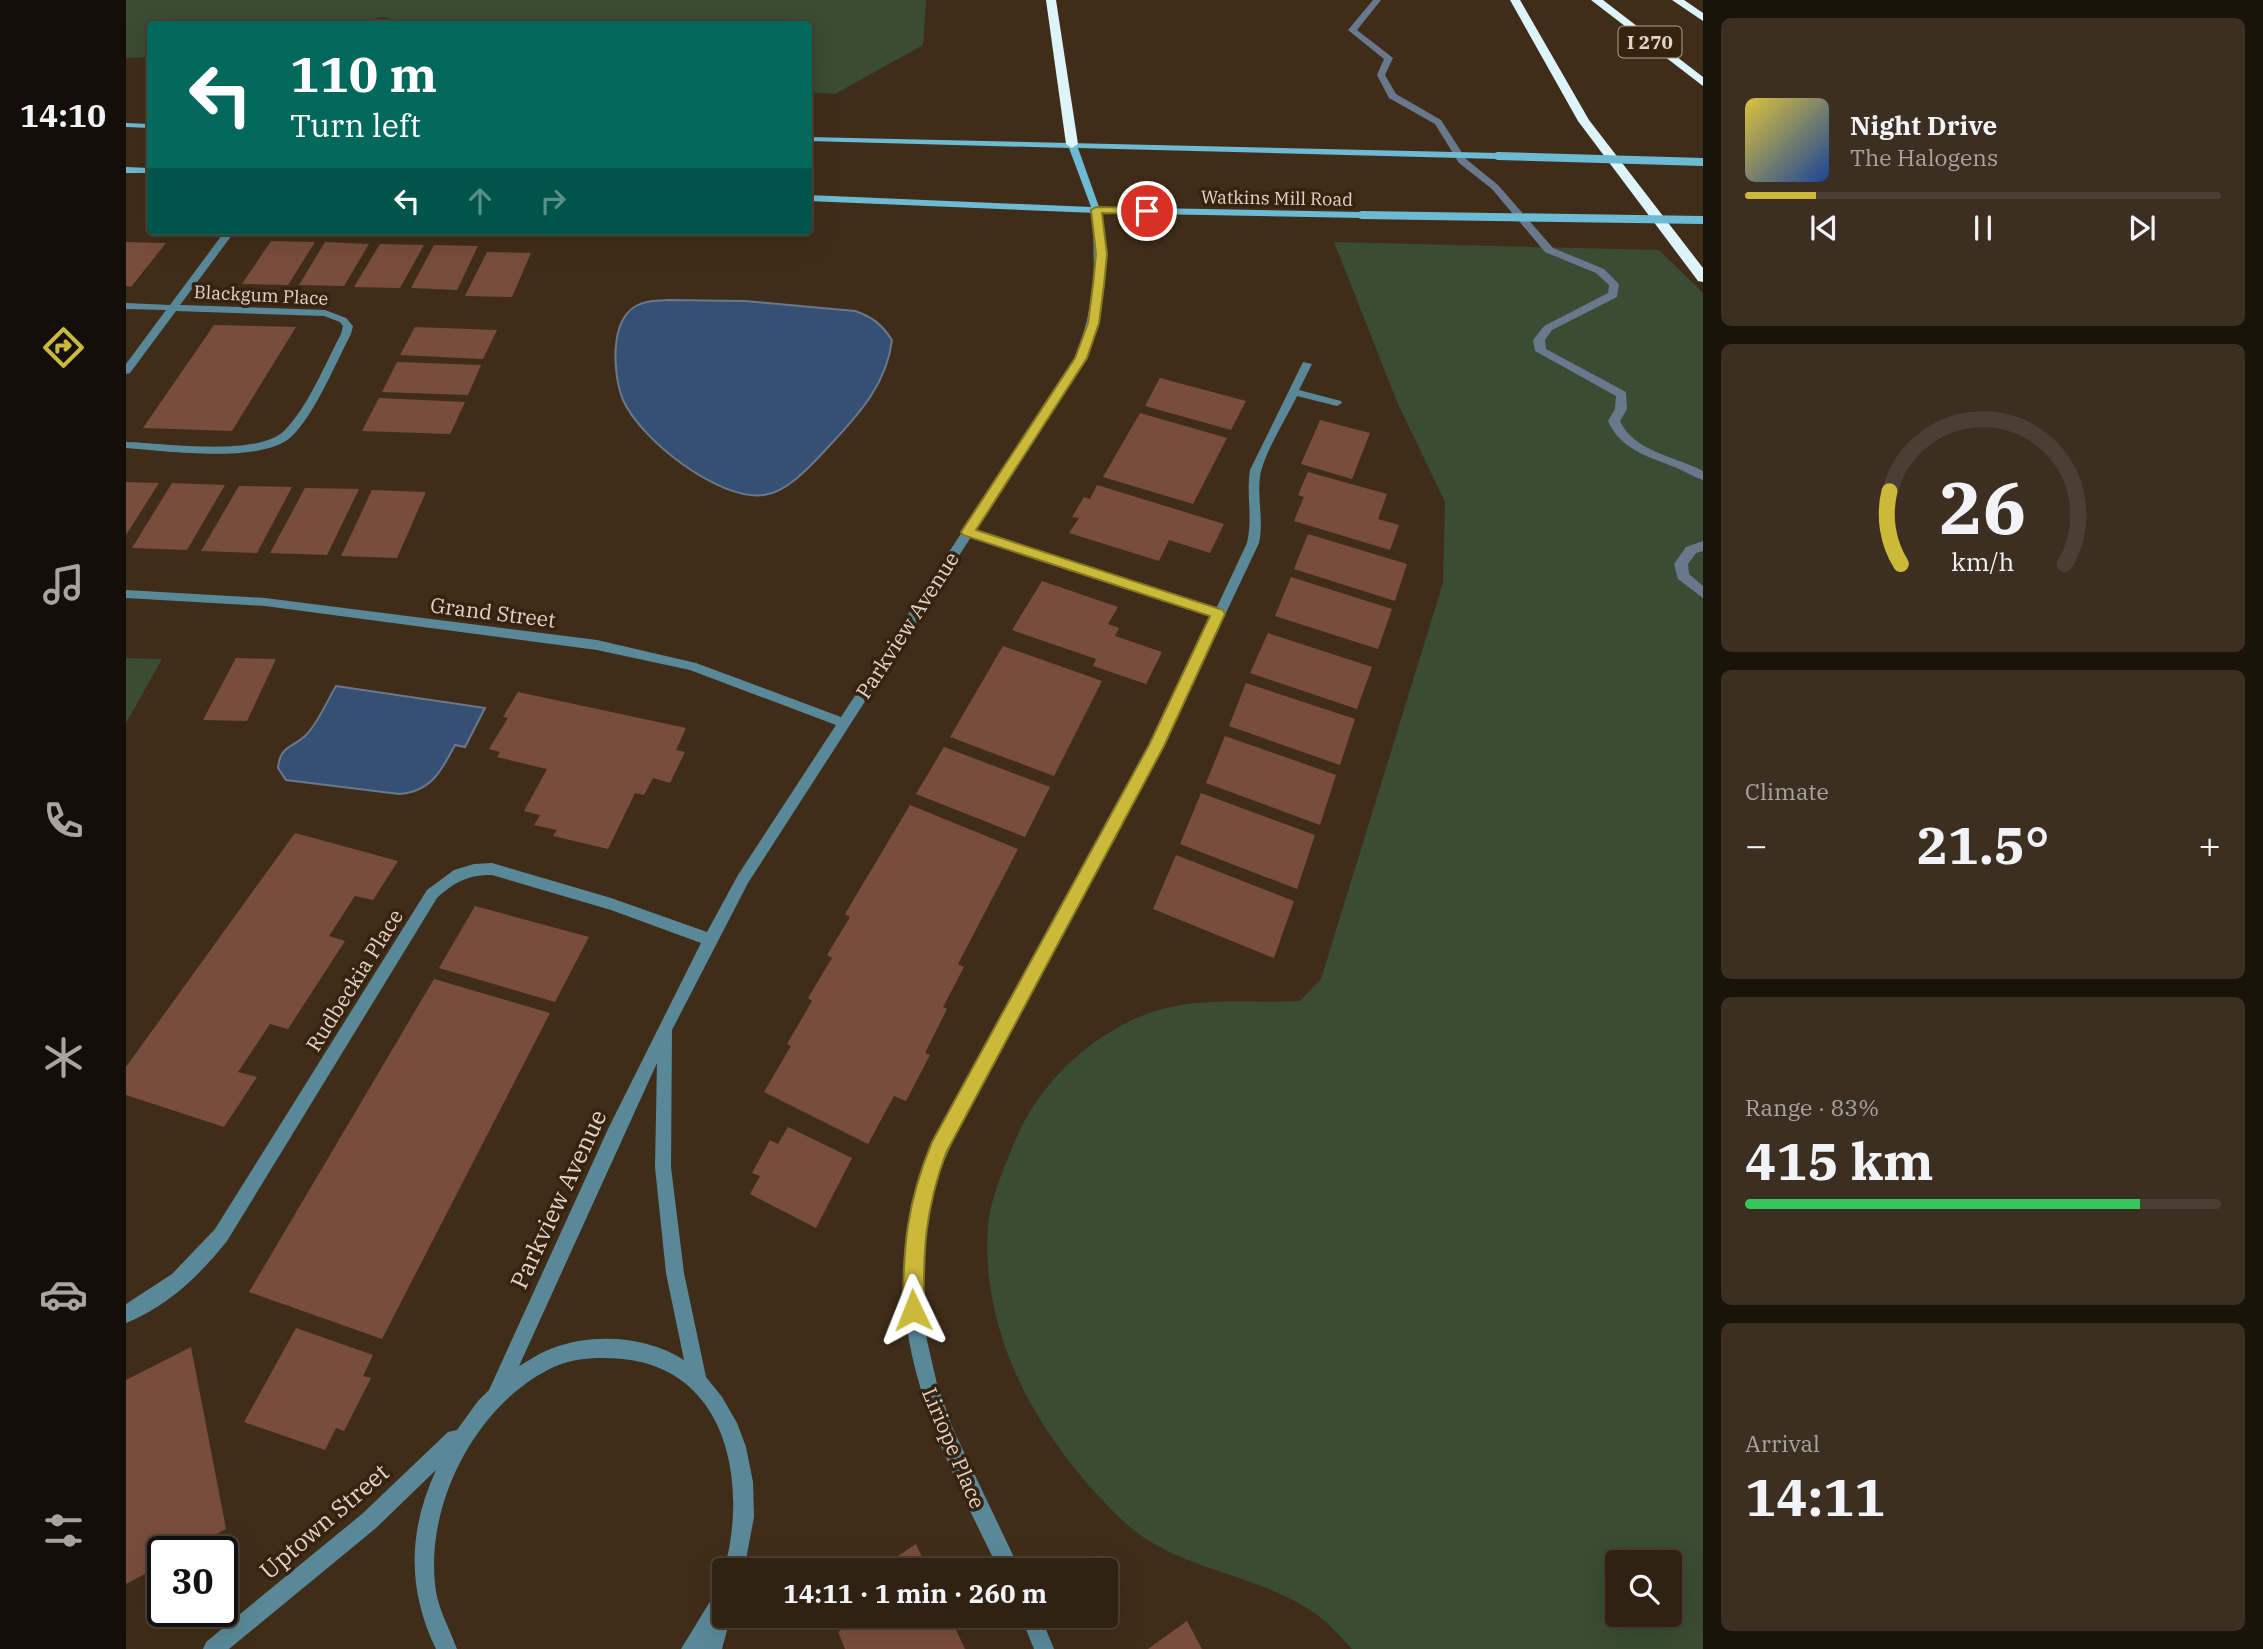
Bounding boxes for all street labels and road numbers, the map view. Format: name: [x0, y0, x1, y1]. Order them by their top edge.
road number: I 270: [1618, 26, 1682, 58]
street label: Watkins Mill Road: [1201, 185, 1353, 211]
street label: Blackgum Place: [193, 280, 329, 310]
street label: Parkview Avenue: [849, 546, 965, 704]
street label: Grand Street: [429, 590, 557, 634]
street label: Rudbeckia Place: [299, 904, 409, 1056]
street label: Parkview Avenue: [502, 1104, 614, 1294]
street label: Liriope Place: [916, 1383, 992, 1513]
street label: Uptown Street: [253, 1456, 395, 1586]

